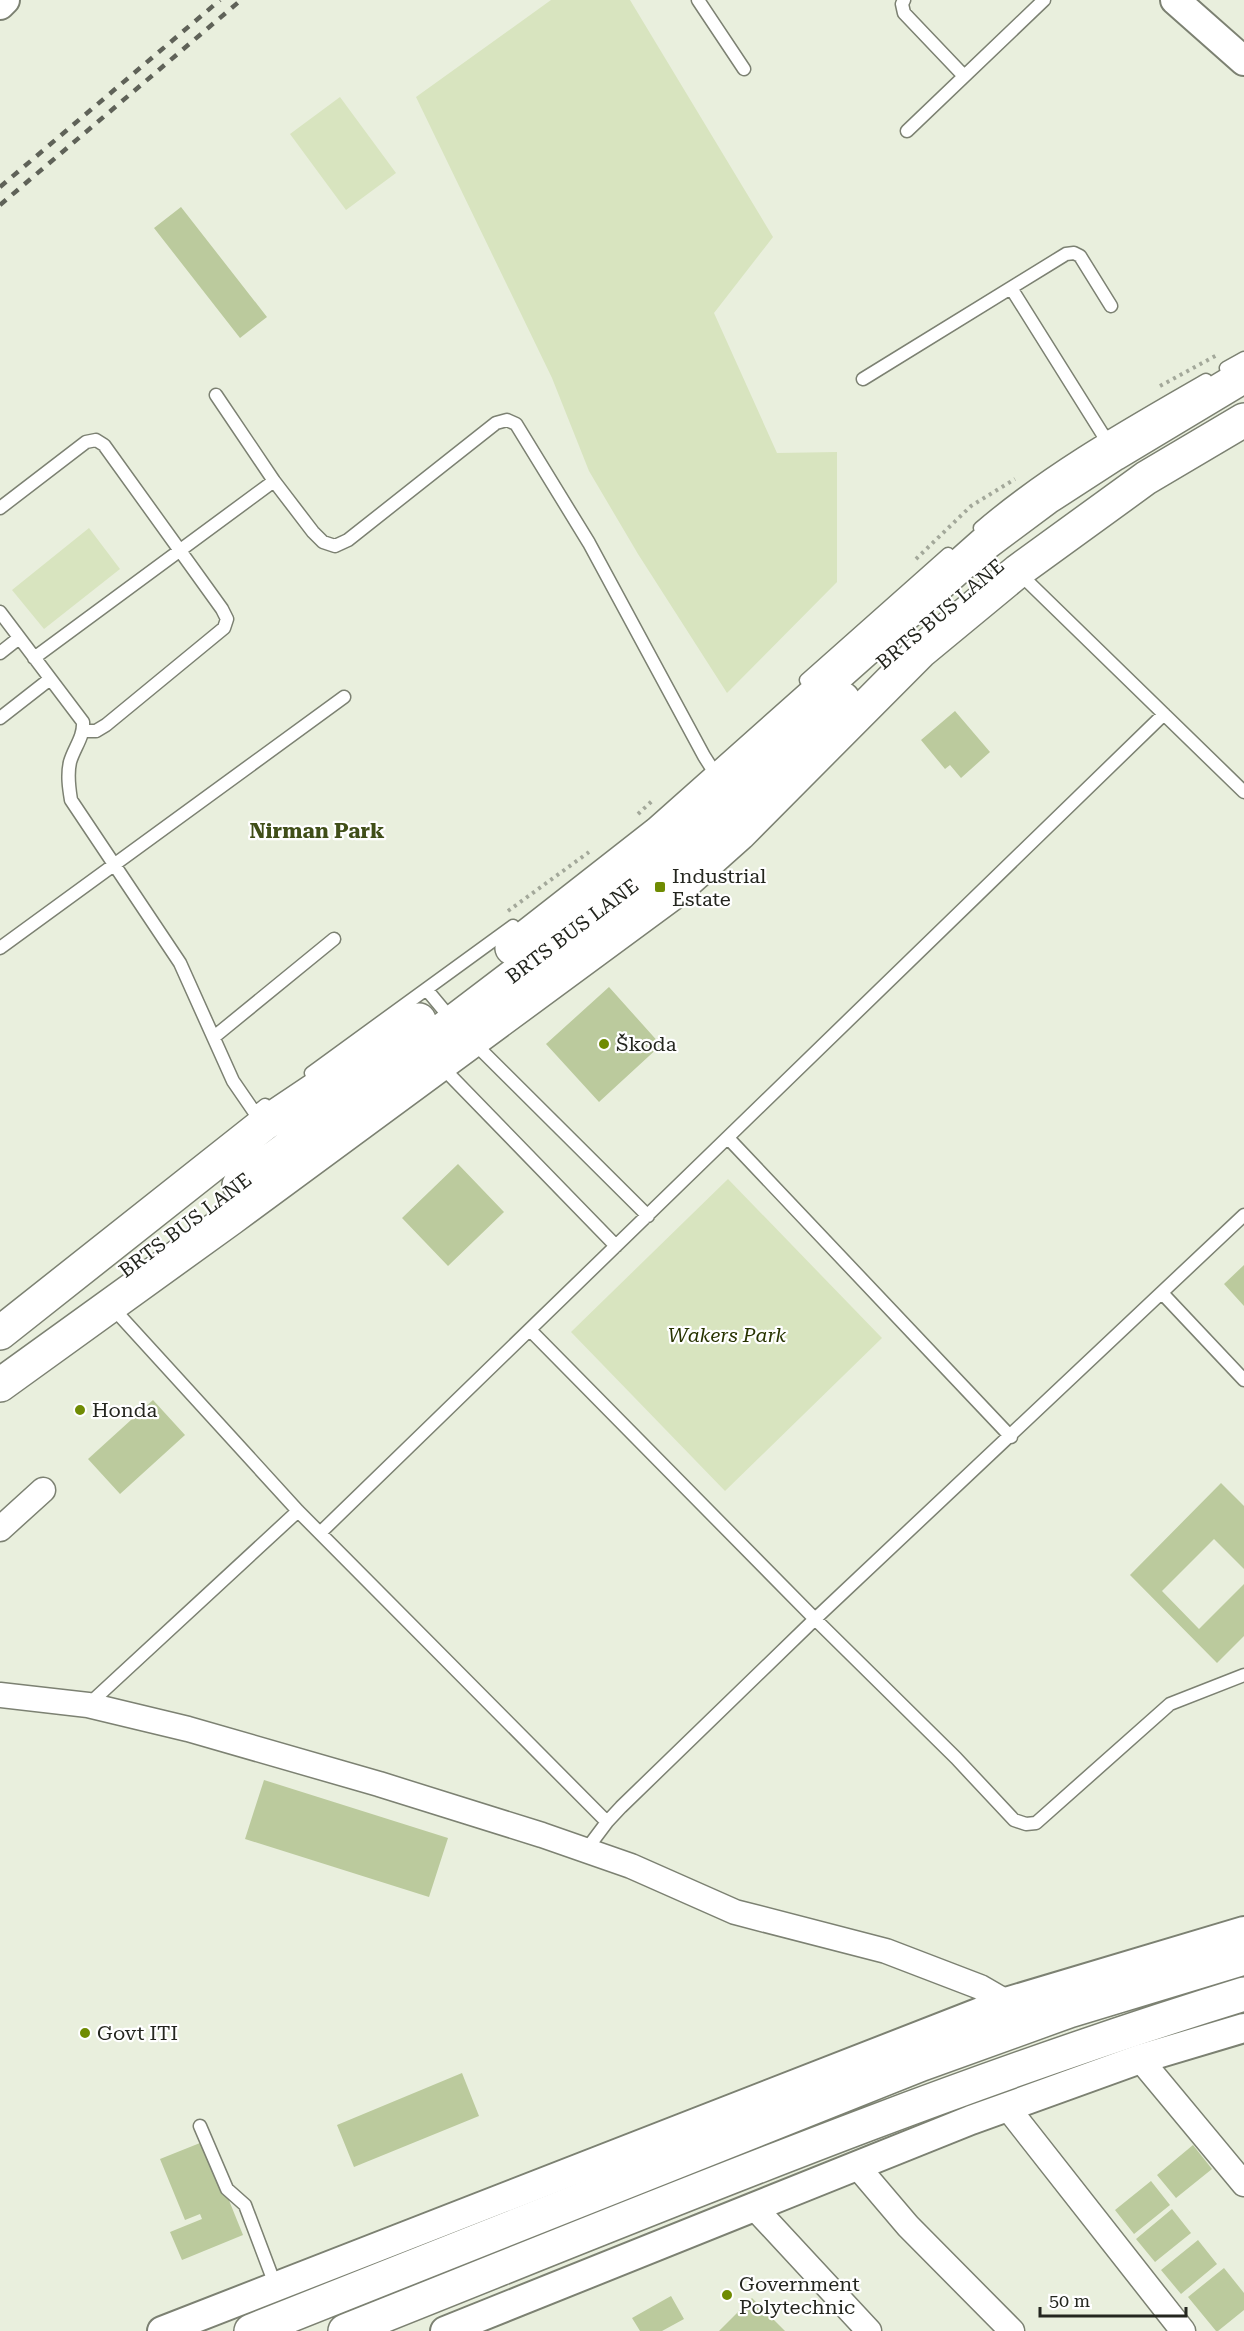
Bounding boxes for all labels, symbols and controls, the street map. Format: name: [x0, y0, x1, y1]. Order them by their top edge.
street label: BRTS BUS LANE: [871, 554, 1009, 674]
district label: Nirman Park: [249, 819, 385, 843]
place label: Industrial Estate: [672, 864, 766, 911]
street label: BRTS BUS LANE: [501, 873, 643, 989]
marker: Industrial Estate: [653, 880, 667, 894]
place label: Škoda: [616, 1032, 677, 1056]
marker: Škoda: [597, 1037, 611, 1051]
street label: BRTS BUS LANE: [114, 1167, 256, 1283]
park label: Wakers Park: [668, 1323, 786, 1347]
place label: Honda: [92, 1398, 157, 1422]
marker: Honda: [73, 1403, 87, 1417]
place label: Govt ITI: [97, 2021, 178, 2045]
marker: Govt ITI: [78, 2026, 92, 2040]
place label: Government Polytechnic: [739, 2272, 860, 2319]
scale bar: [1040, 2280, 1186, 2318]
marker: Government Polytechnic: [720, 2288, 734, 2302]
text: 50 m: [1049, 2290, 1090, 2311]

